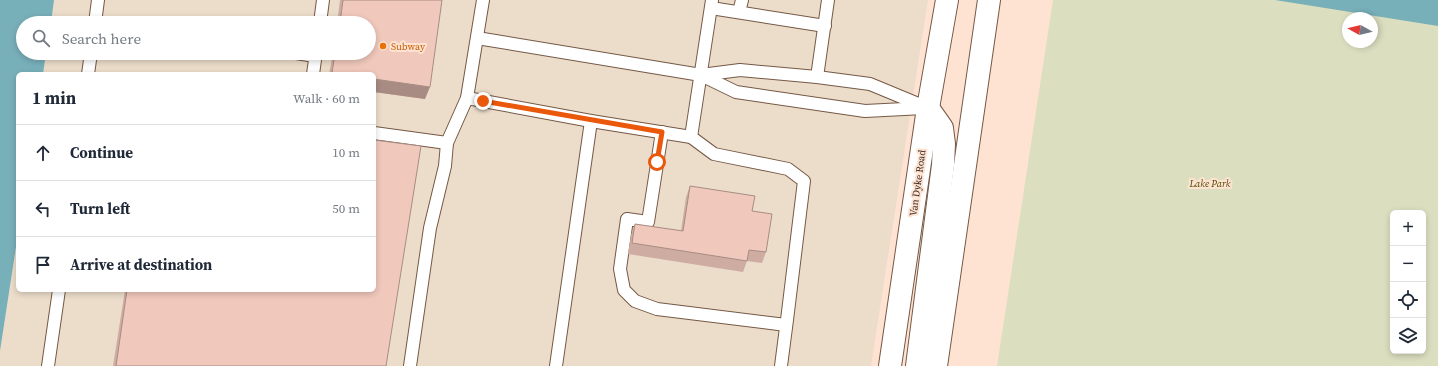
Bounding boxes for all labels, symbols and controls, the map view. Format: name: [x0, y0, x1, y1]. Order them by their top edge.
north arrow: [1342, 12, 1378, 48]
search box: [16, 16, 376, 60]
icon: search: [30, 27, 52, 49]
text: Search here: [62, 28, 141, 49]
place label: Subway: [391, 40, 426, 53]
marker: Subway: [378, 41, 388, 51]
text: 1 min: [32, 86, 76, 110]
text: Walk · 60 m: [293, 90, 360, 107]
route end: [474, 92, 492, 110]
icon: ahead: [32, 142, 54, 164]
text: Continue: [70, 142, 133, 163]
text: 10 m: [332, 144, 360, 161]
street label: Van Dyke Road: [906, 149, 929, 217]
route start: [648, 153, 666, 171]
park label: Lake Park: [1188, 177, 1231, 190]
icon: left: [32, 198, 54, 220]
text: Turn left: [70, 198, 130, 219]
text: 50 m: [332, 200, 360, 217]
map controls: [1390, 210, 1426, 354]
button: +: [1390, 210, 1426, 246]
button: −: [1390, 246, 1426, 282]
icon: arrive: [32, 254, 54, 276]
text: Arrive at destination: [70, 254, 212, 275]
button: locate: [1390, 282, 1426, 318]
button: layers: [1390, 318, 1426, 354]

